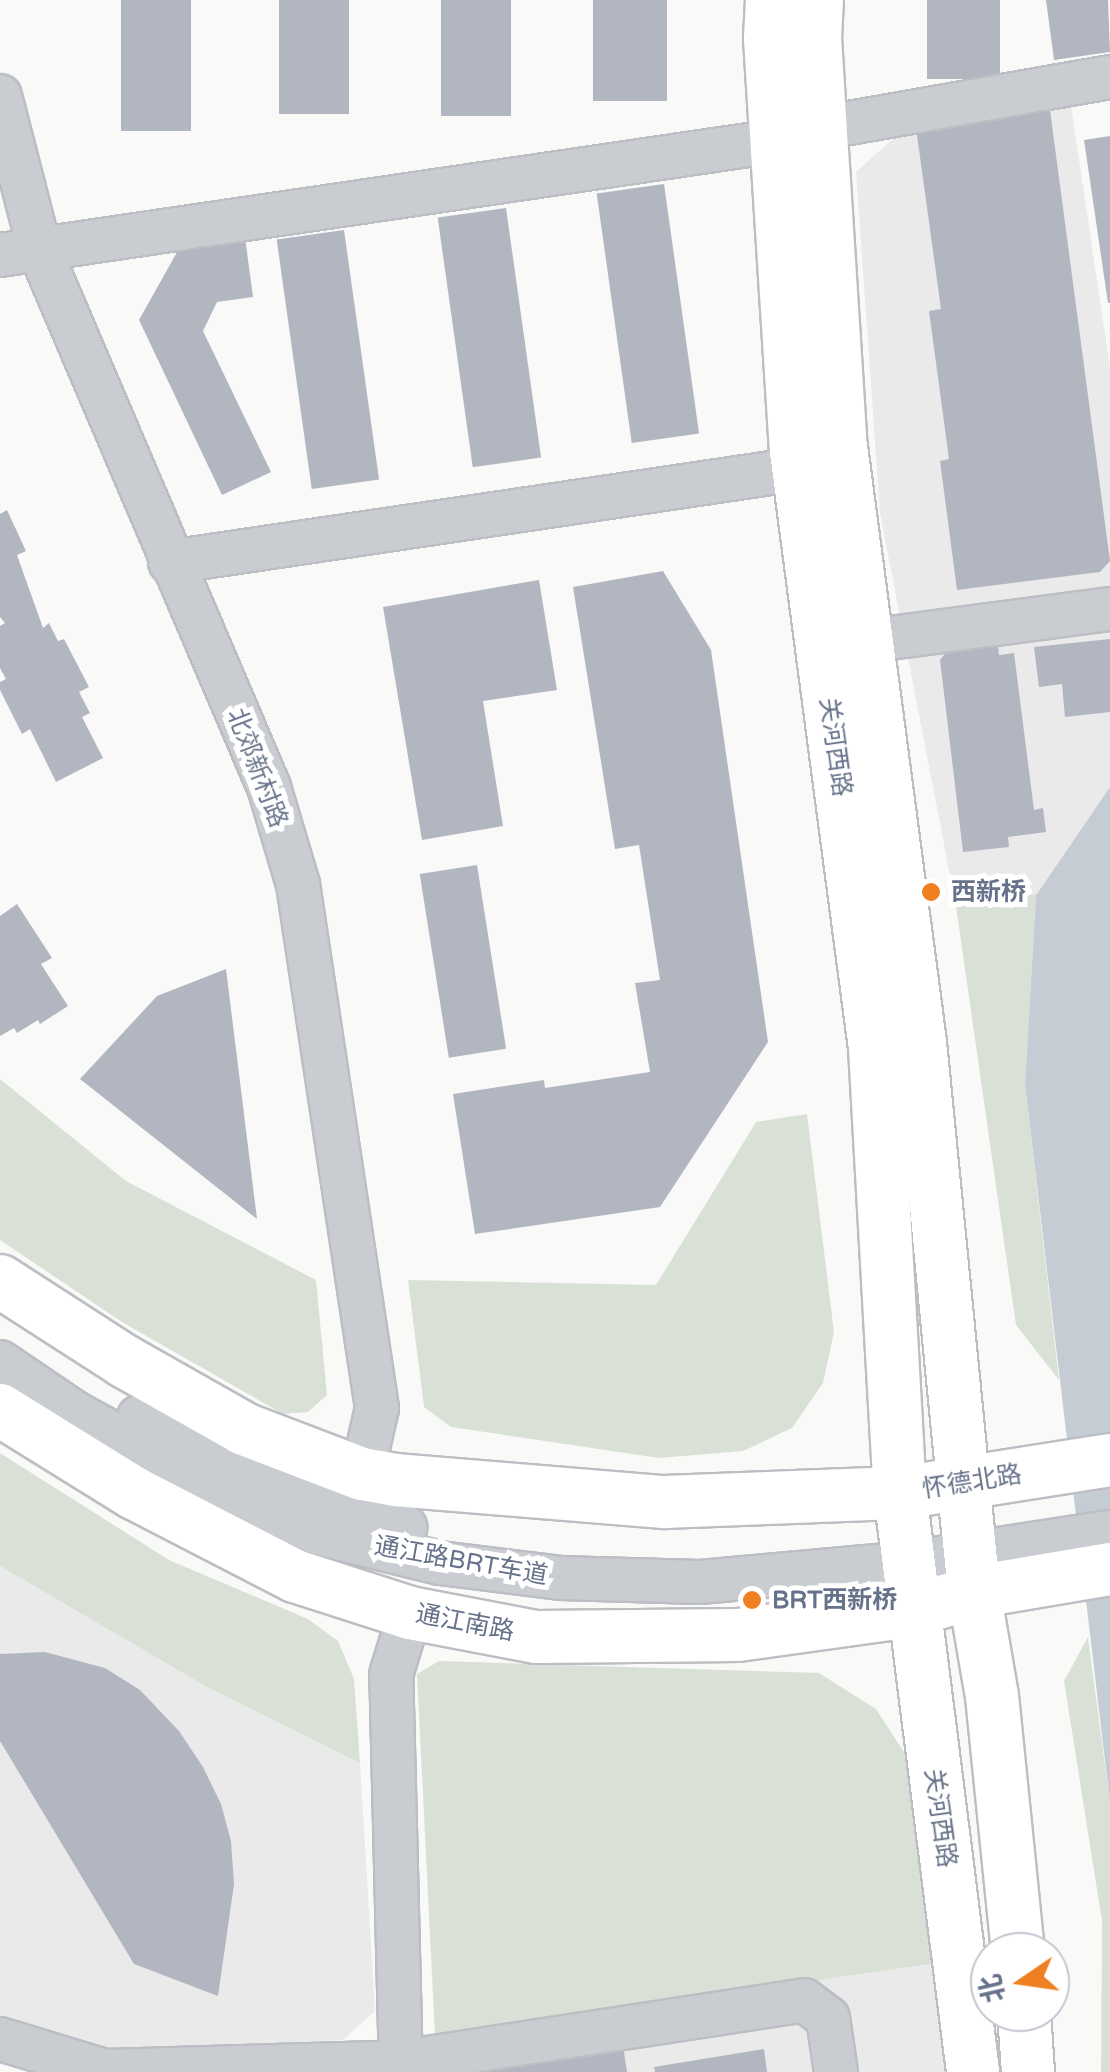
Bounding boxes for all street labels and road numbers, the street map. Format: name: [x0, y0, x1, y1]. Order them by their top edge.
street label: 关河西路: [813, 695, 857, 799]
street label: 北郊新村路: [221, 704, 293, 832]
street label: 怀德北路: [920, 1459, 1024, 1505]
street label: 通江路BRT车道: [372, 1531, 550, 1591]
street label: 通江南路: [413, 1599, 517, 1647]
street label: 关河西路: [918, 1766, 962, 1870]

